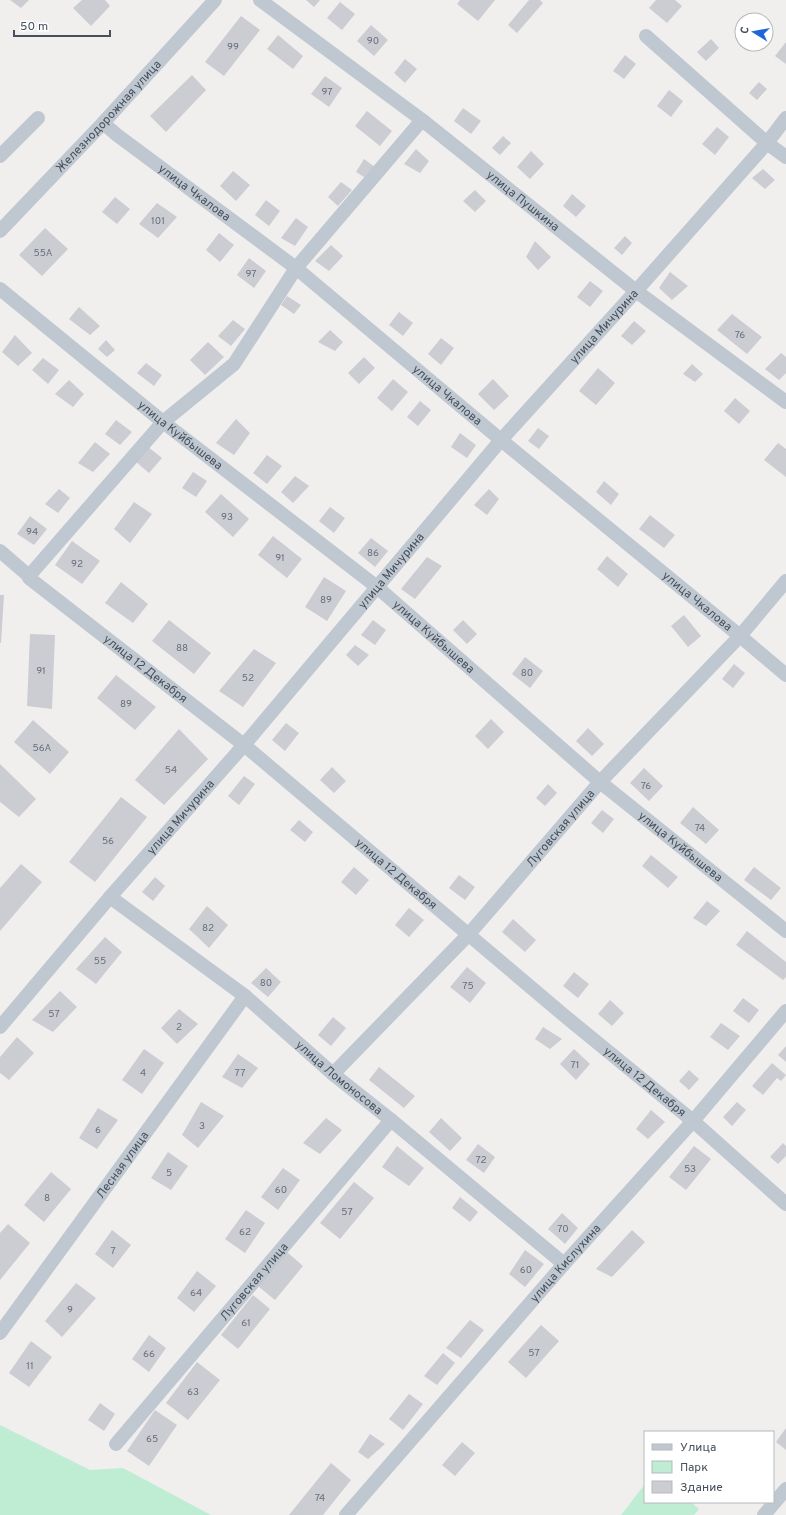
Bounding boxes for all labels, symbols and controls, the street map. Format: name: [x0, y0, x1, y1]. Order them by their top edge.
scale bar: [14, 12, 110, 38]
north arrow: [734, 12, 774, 52]
text: 50 m: [20, 19, 48, 35]
text: С: [738, 25, 753, 35]
house number: 90: [367, 35, 379, 48]
house number: 99: [227, 41, 239, 54]
street label: Железнодорожная улица: [53, 57, 165, 176]
house number: 97: [322, 86, 332, 99]
street label: улица Чкалова: [155, 161, 233, 226]
street label: улица Пушкина: [483, 167, 562, 236]
house number: 101: [151, 215, 165, 228]
house number: 55А: [33, 247, 53, 260]
house number: 97: [246, 268, 256, 281]
street label: улица Мичурина: [567, 287, 642, 368]
house number: 76: [735, 329, 745, 342]
street label: улица Чкалова: [409, 362, 485, 430]
street label: улица Куйбышева: [134, 397, 226, 474]
house number: 93: [221, 511, 233, 524]
house number: 94: [26, 526, 38, 539]
street label: улица Мичурина: [355, 530, 428, 613]
house number: 86: [367, 547, 379, 560]
house number: 91: [275, 552, 285, 565]
house number: 92: [71, 558, 83, 571]
street label: улица Чкалова: [658, 568, 735, 635]
house number: 89: [320, 594, 332, 607]
street label: улица Куйбышева: [389, 597, 478, 678]
street label: улица 12 Декабря: [100, 632, 190, 707]
house number: 88: [176, 642, 188, 655]
house number: 91: [36, 665, 46, 678]
house number: 80: [521, 667, 533, 680]
house number: 52: [242, 672, 254, 685]
house number: 89: [120, 698, 132, 711]
house number: 56А: [33, 742, 52, 755]
house number: 54: [165, 764, 177, 777]
street label: улица Мичурина: [144, 777, 219, 859]
house number: 76: [641, 780, 651, 793]
street label: Луговская улица: [523, 786, 599, 871]
street label: улица Куйбышева: [634, 809, 725, 886]
house number: 74: [695, 822, 705, 835]
house number: 56: [102, 835, 114, 848]
street label: улица 12 Декабря: [351, 835, 440, 914]
house number: 82: [202, 922, 214, 935]
house number: 55: [94, 955, 106, 968]
house number: 80: [260, 977, 272, 990]
house number: 75: [462, 980, 474, 993]
house number: 57: [48, 1008, 60, 1021]
house number: 2: [176, 1021, 182, 1034]
street label: улица Ломоносова: [292, 1037, 385, 1119]
street label: улица 12 Декабря: [600, 1044, 689, 1121]
house number: 71: [570, 1059, 580, 1072]
house number: 4: [140, 1067, 146, 1080]
house number: 77: [235, 1067, 245, 1080]
house number: 3: [199, 1120, 205, 1133]
house number: 6: [95, 1124, 101, 1137]
street label: Лесная улица: [93, 1128, 153, 1202]
house number: 72: [475, 1154, 487, 1167]
house number: 53: [684, 1163, 696, 1176]
house number: 5: [166, 1167, 172, 1180]
house number: 60: [275, 1184, 287, 1197]
house number: 8: [44, 1192, 50, 1205]
house number: 57: [341, 1206, 353, 1219]
street label: улица Кислухина: [527, 1221, 605, 1306]
house number: 70: [557, 1223, 569, 1236]
house number: 62: [239, 1226, 251, 1239]
street label: Луговская улица: [217, 1240, 292, 1325]
house number: 7: [110, 1245, 116, 1258]
house number: 60: [520, 1264, 532, 1277]
house number: 64: [190, 1287, 202, 1300]
house number: 9: [67, 1304, 73, 1317]
house number: 61: [241, 1317, 251, 1330]
house number: 57: [528, 1347, 540, 1360]
house number: 66: [143, 1348, 155, 1361]
house number: 11: [26, 1360, 34, 1373]
house number: 63: [187, 1386, 199, 1399]
legend: [644, 1431, 774, 1503]
house number: 65: [146, 1433, 158, 1446]
text: Улица: [680, 1440, 716, 1456]
text: Парк: [680, 1460, 708, 1476]
text: Здание: [680, 1480, 723, 1496]
house number: 74: [315, 1492, 325, 1505]

